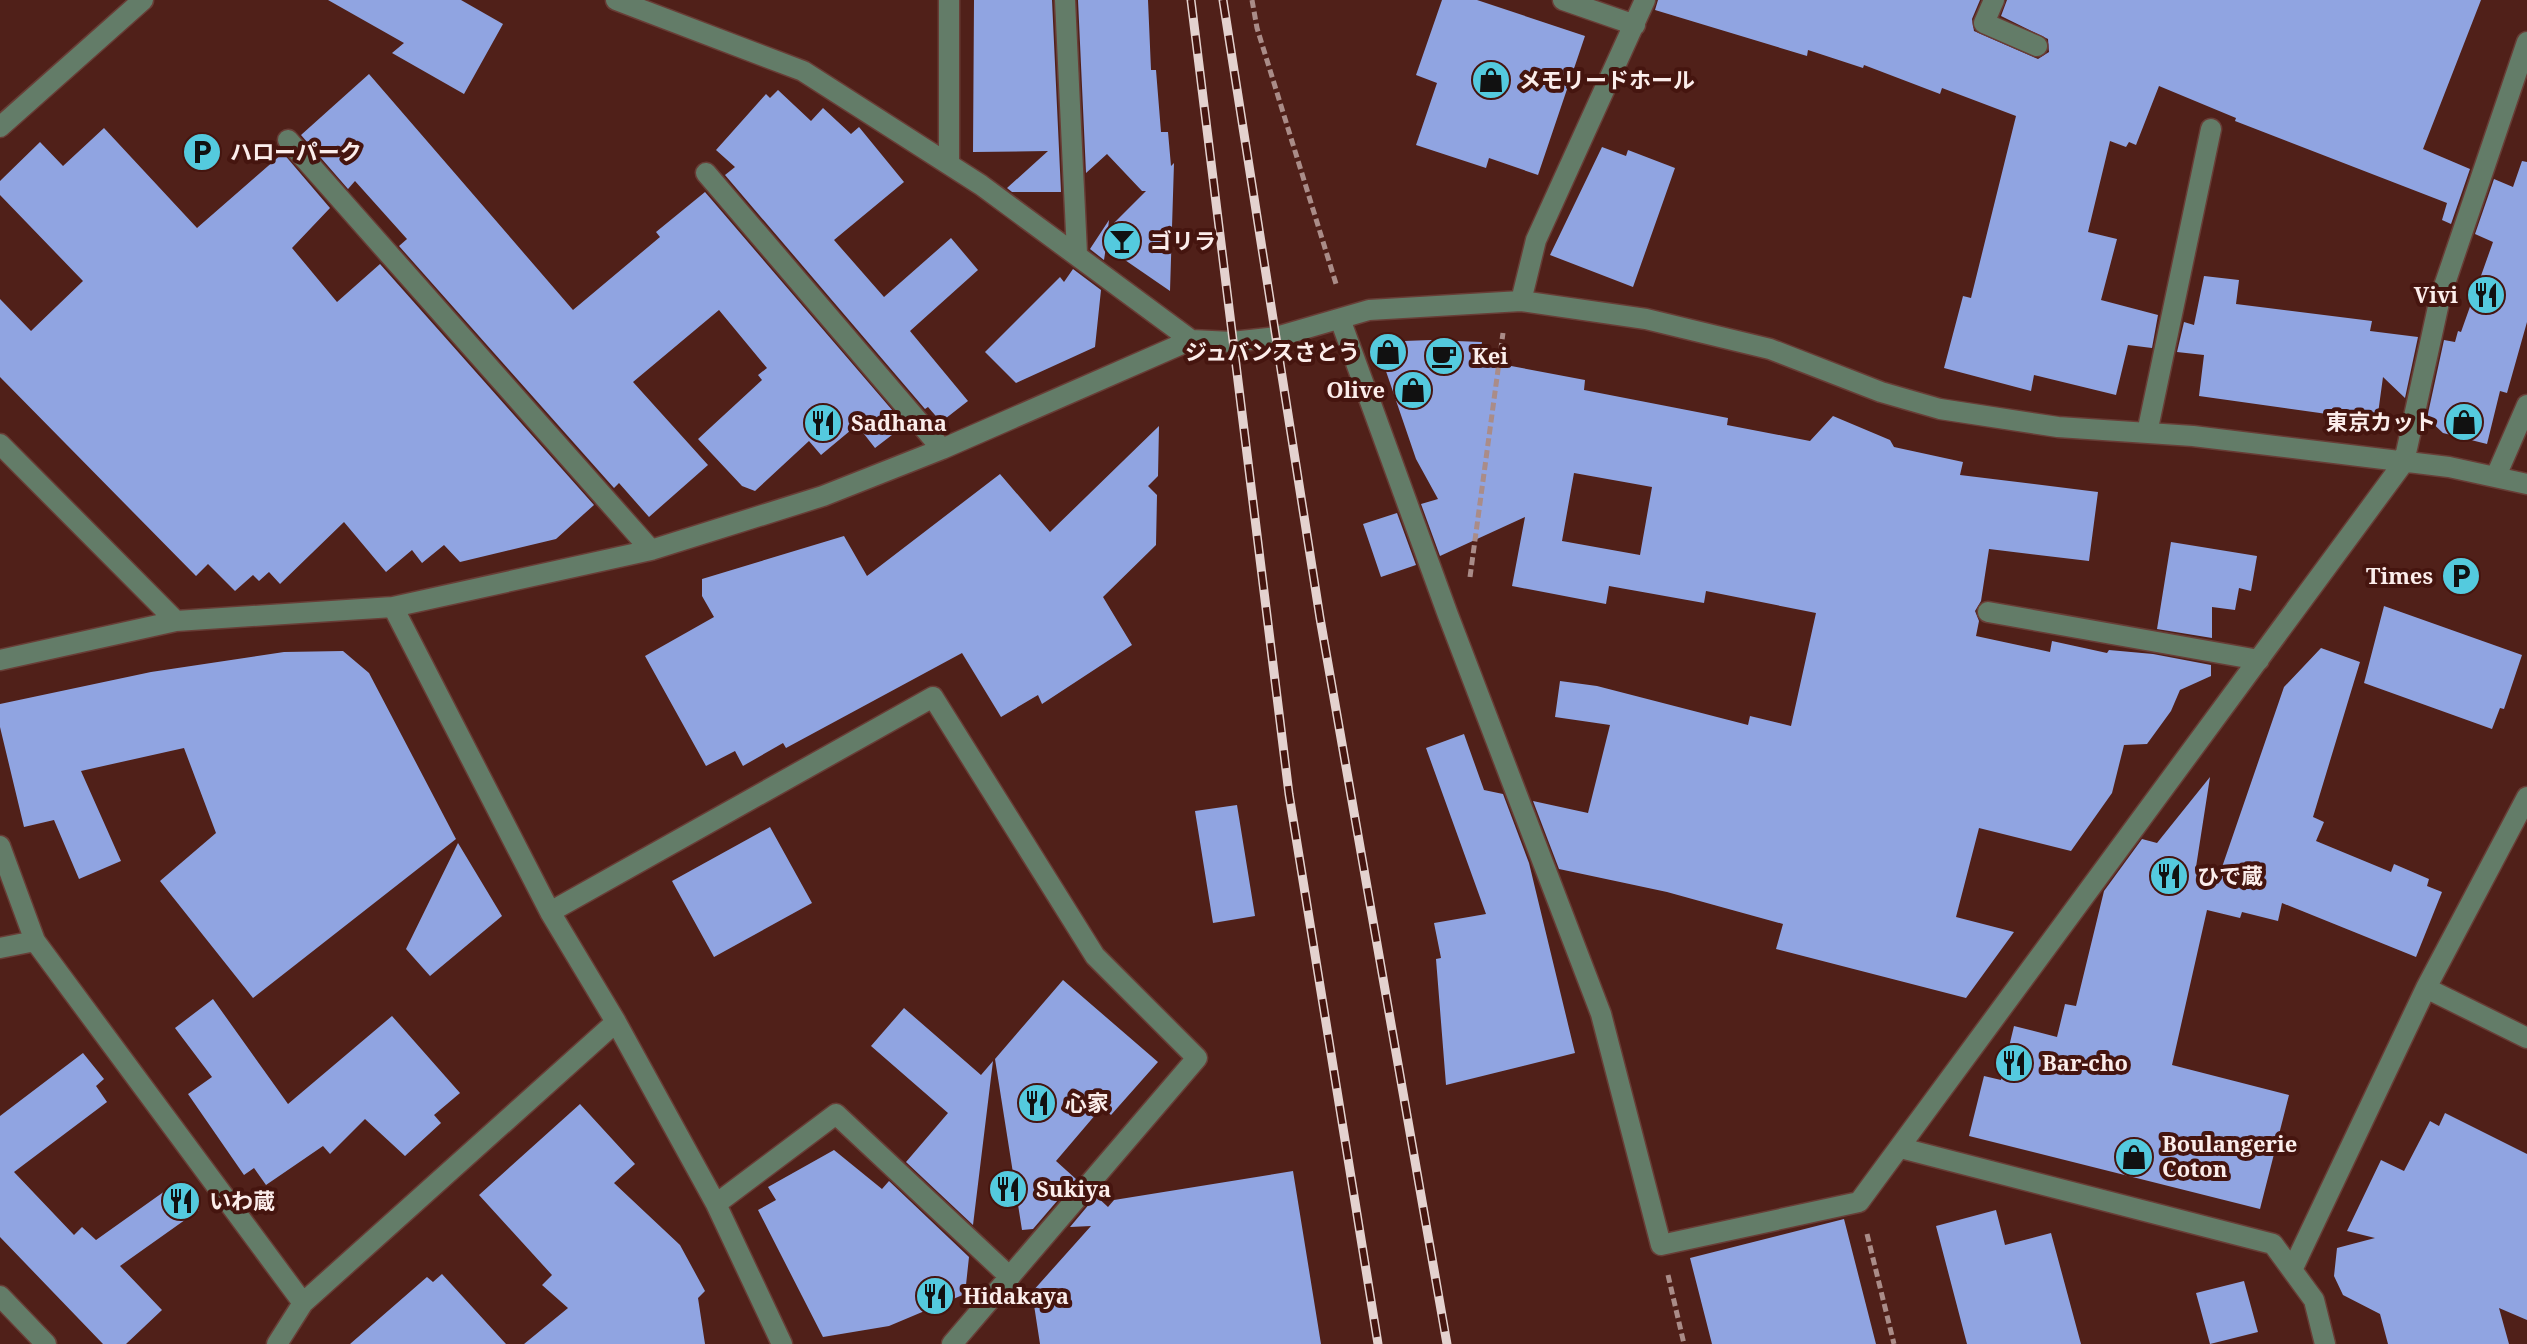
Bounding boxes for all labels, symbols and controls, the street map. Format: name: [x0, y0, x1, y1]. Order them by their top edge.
shop icon: メモリードホール: [1470, 59, 1512, 101]
place label: メモリードホール: [1519, 64, 1695, 94]
parking icon: ハローパーク: [181, 131, 223, 173]
place label: ハローパーク: [230, 136, 362, 166]
bar icon: ゴリラ: [1101, 220, 1143, 262]
place label: ゴリラ: [1150, 225, 1216, 255]
restaurant icon: Vivi: [2465, 274, 2507, 316]
place label: Vivi: [2414, 279, 2458, 309]
shop icon: ジュバンスさとう: [1367, 331, 1409, 373]
cafe icon: Kei: [1423, 335, 1465, 377]
place label: ジュバンスさとう: [1185, 336, 1360, 366]
place label: Kei: [1472, 340, 1508, 370]
shop icon: Olive: [1392, 369, 1434, 411]
place label: Olive: [1326, 374, 1385, 404]
shop icon: 東京カット: [2443, 401, 2485, 443]
restaurant icon: Sadhana: [802, 402, 844, 444]
place label: 東京カット: [2326, 406, 2436, 436]
place label: Sadhana: [851, 407, 947, 437]
parking icon: Times: [2440, 555, 2482, 597]
place label: Times: [2366, 560, 2433, 590]
restaurant icon: ひで蔵: [2148, 855, 2190, 897]
place label: ひで蔵: [2197, 860, 2263, 890]
restaurant icon: Bar-cho: [1993, 1042, 2035, 1084]
place label: Bar-cho: [2042, 1047, 2128, 1077]
restaurant icon: 心家: [1016, 1082, 1058, 1124]
place label: 心家: [1065, 1087, 1109, 1117]
place label: Boulangerie Coton: [2162, 1128, 2297, 1183]
shop icon: Boulangerie Coton: [2113, 1136, 2155, 1178]
restaurant icon: Sukiya: [987, 1168, 1029, 1210]
place label: Sukiya: [1036, 1173, 1111, 1203]
restaurant icon: いわ蔵: [160, 1180, 202, 1222]
place label: いわ蔵: [209, 1185, 275, 1215]
restaurant icon: Hidakaya: [914, 1275, 956, 1317]
place label: Hidakaya: [963, 1280, 1069, 1310]

